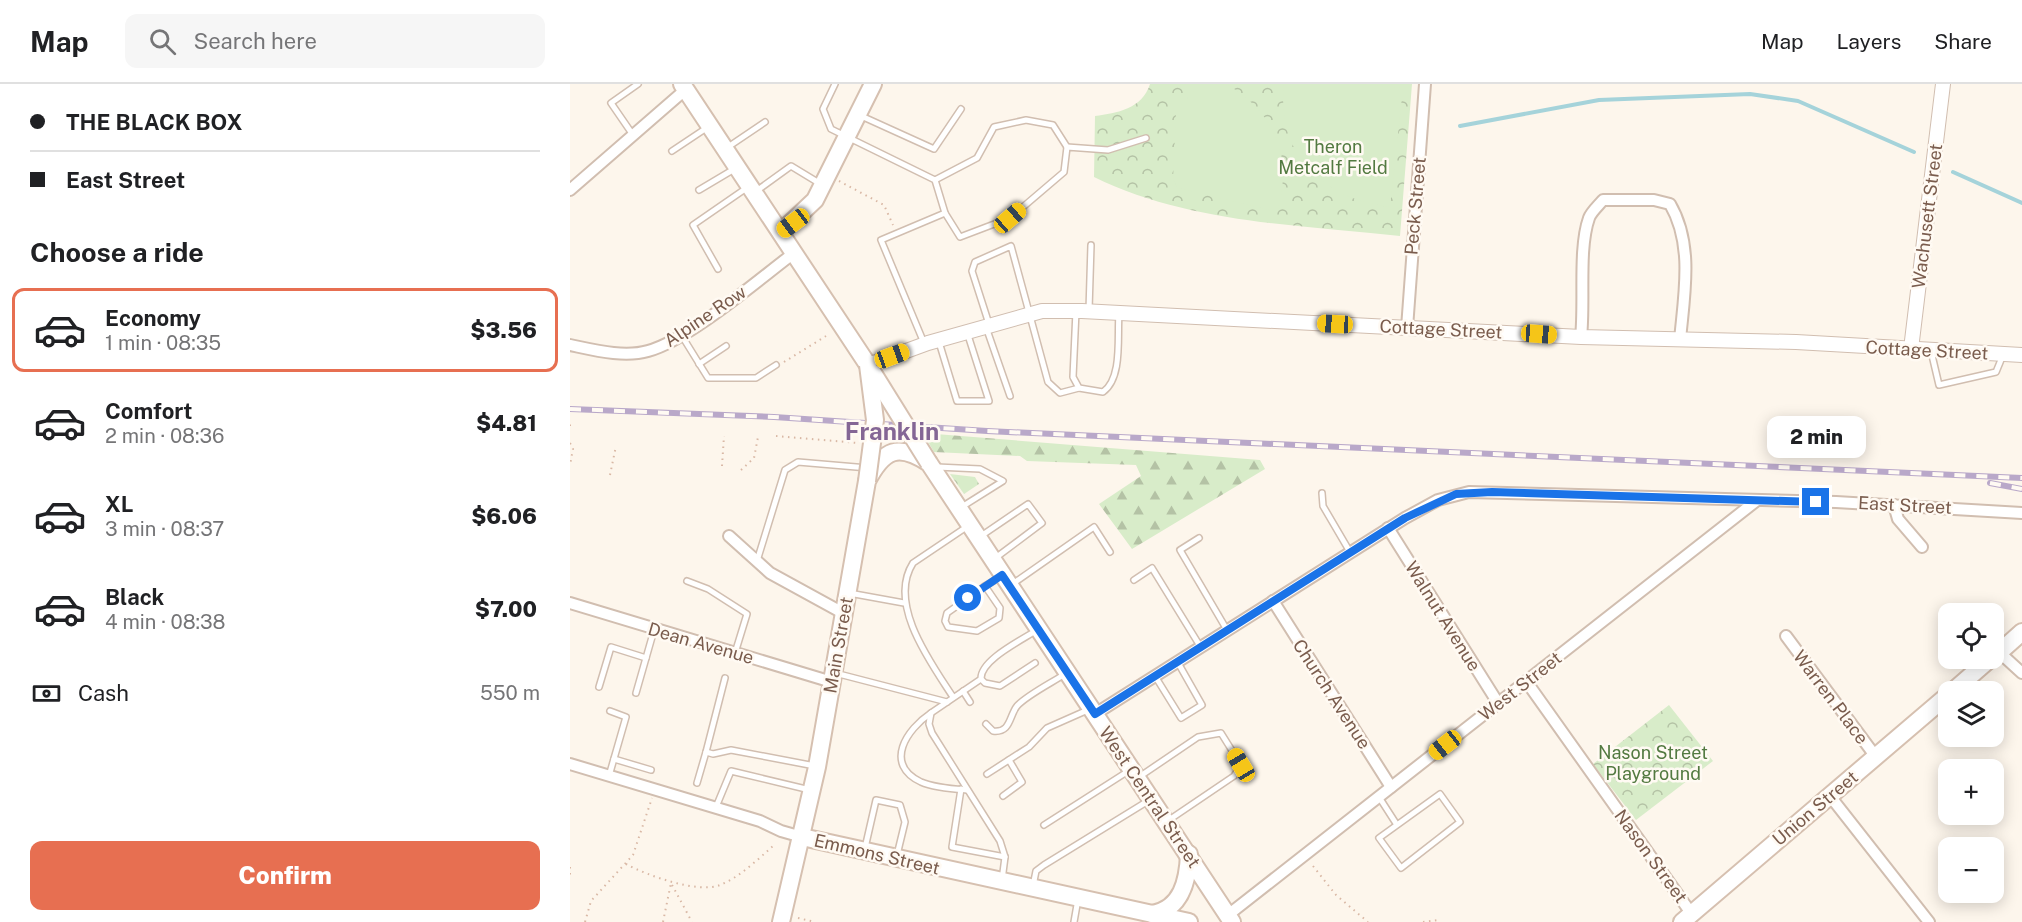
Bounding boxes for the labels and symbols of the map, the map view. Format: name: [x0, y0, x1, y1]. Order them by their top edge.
park label: Theron Metcalf Field: [1278, 136, 1388, 178]
street label: Wachusett Street: [1908, 142, 1946, 290]
street label: Peck Street: [1400, 156, 1430, 256]
car: [991, 199, 1029, 237]
car: [773, 205, 813, 241]
street label: Alpine Row: [660, 281, 750, 351]
car: [1317, 314, 1353, 334]
street label: Cottage Street: [1379, 315, 1503, 343]
car: [1520, 324, 1558, 344]
street label: Cottage Street: [1865, 336, 1989, 364]
car: [872, 341, 912, 371]
callout: 2 min: [1766, 415, 1866, 457]
district label: Franklin: [845, 417, 939, 445]
route end: [1802, 488, 1829, 515]
street label: East Street: [1858, 492, 1952, 518]
street label: Walnut Avenue: [1401, 557, 1485, 675]
route start: [954, 584, 981, 611]
street label: Main Street: [819, 595, 857, 695]
street label: Dean Avenue: [646, 618, 756, 668]
street label: Church Avenue: [1289, 635, 1375, 753]
street label: Warren Place: [1789, 646, 1873, 748]
street label: West Street: [1474, 647, 1566, 725]
street label: West Central Street: [1095, 723, 1205, 871]
car: [1425, 727, 1465, 763]
park label: Nason Street Playground: [1598, 742, 1708, 784]
car: [1224, 745, 1258, 785]
street label: Union Street: [1768, 766, 1862, 850]
street label: Nason Street: [1610, 805, 1692, 907]
street label: Emmons Street: [812, 829, 942, 879]

